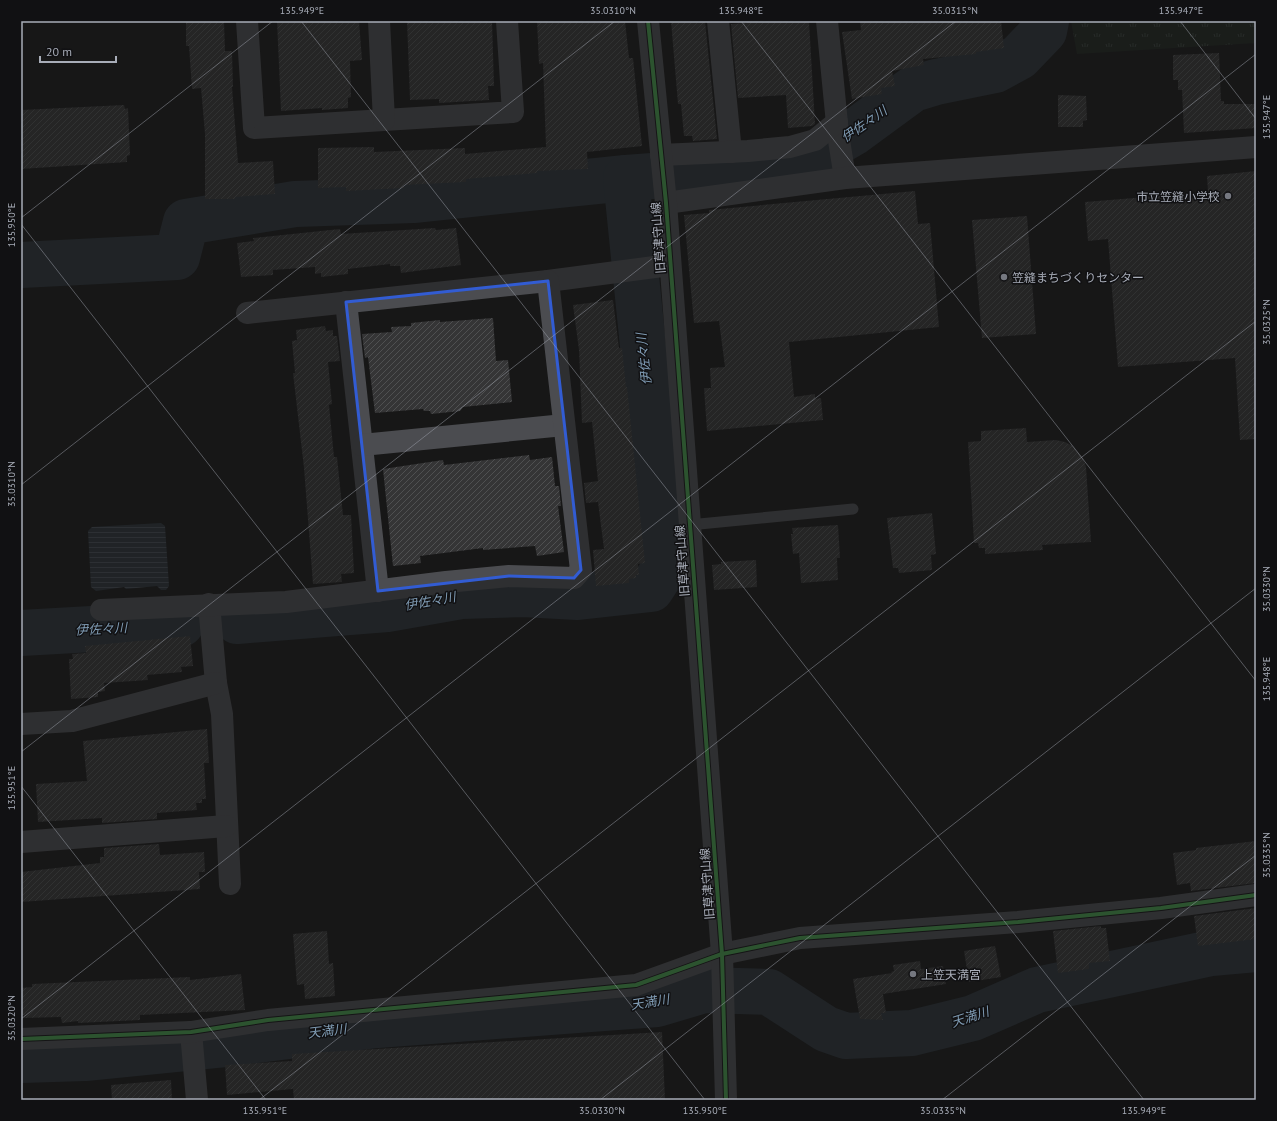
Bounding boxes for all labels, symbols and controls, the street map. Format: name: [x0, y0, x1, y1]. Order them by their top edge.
text: 135.949°E: [280, 4, 324, 17]
text: 35.0310°N: [590, 4, 636, 17]
text: 135.948°E: [719, 4, 763, 17]
text: 35.0315°N: [932, 4, 978, 17]
text: 135.947°E: [1159, 4, 1203, 17]
scale bar: [40, 38, 116, 64]
text: 20 m: [46, 44, 72, 59]
text: 135.947°E: [1260, 95, 1273, 139]
water label: 伊佐々川: [838, 101, 892, 146]
place label: 市立笠縫小学校: [1136, 189, 1220, 204]
marker: 市立笠縫小学校: [1223, 191, 1233, 201]
street label: 旧草津守山線: [648, 202, 668, 274]
text: 135.950°E: [5, 203, 18, 247]
place label: 笠縫まちづくりセンター: [1012, 270, 1144, 285]
marker: 笠縫まちづくりセンター: [999, 272, 1009, 282]
text: 35.0325°N: [1260, 299, 1273, 345]
water label: 伊佐々川: [633, 330, 655, 386]
text: 35.0310°N: [5, 461, 18, 507]
street label: 旧草津守山線: [672, 525, 692, 597]
text: 35.0330°N: [1260, 566, 1273, 612]
water label: 伊佐々川: [403, 588, 459, 614]
water label: 伊佐々川: [75, 619, 129, 639]
text: 135.948°E: [1260, 657, 1273, 701]
text: 135.951°E: [5, 766, 18, 810]
text: 35.0335°N: [1260, 832, 1273, 878]
street label: 旧草津守山線: [697, 848, 717, 920]
place label: 上笠天満宮: [921, 967, 981, 982]
marker: 上笠天満宮: [908, 969, 918, 979]
water label: 天満川: [629, 990, 673, 1013]
text: 35.0320°N: [5, 995, 18, 1041]
water label: 天満川: [949, 1002, 993, 1031]
water label: 天満川: [307, 1020, 349, 1042]
text: 135.951°E: [243, 1104, 287, 1117]
text: 35.0330°N: [579, 1104, 625, 1117]
text: 135.950°E: [683, 1104, 727, 1117]
text: 35.0335°N: [920, 1104, 966, 1117]
text: 135.949°E: [1122, 1104, 1166, 1117]

